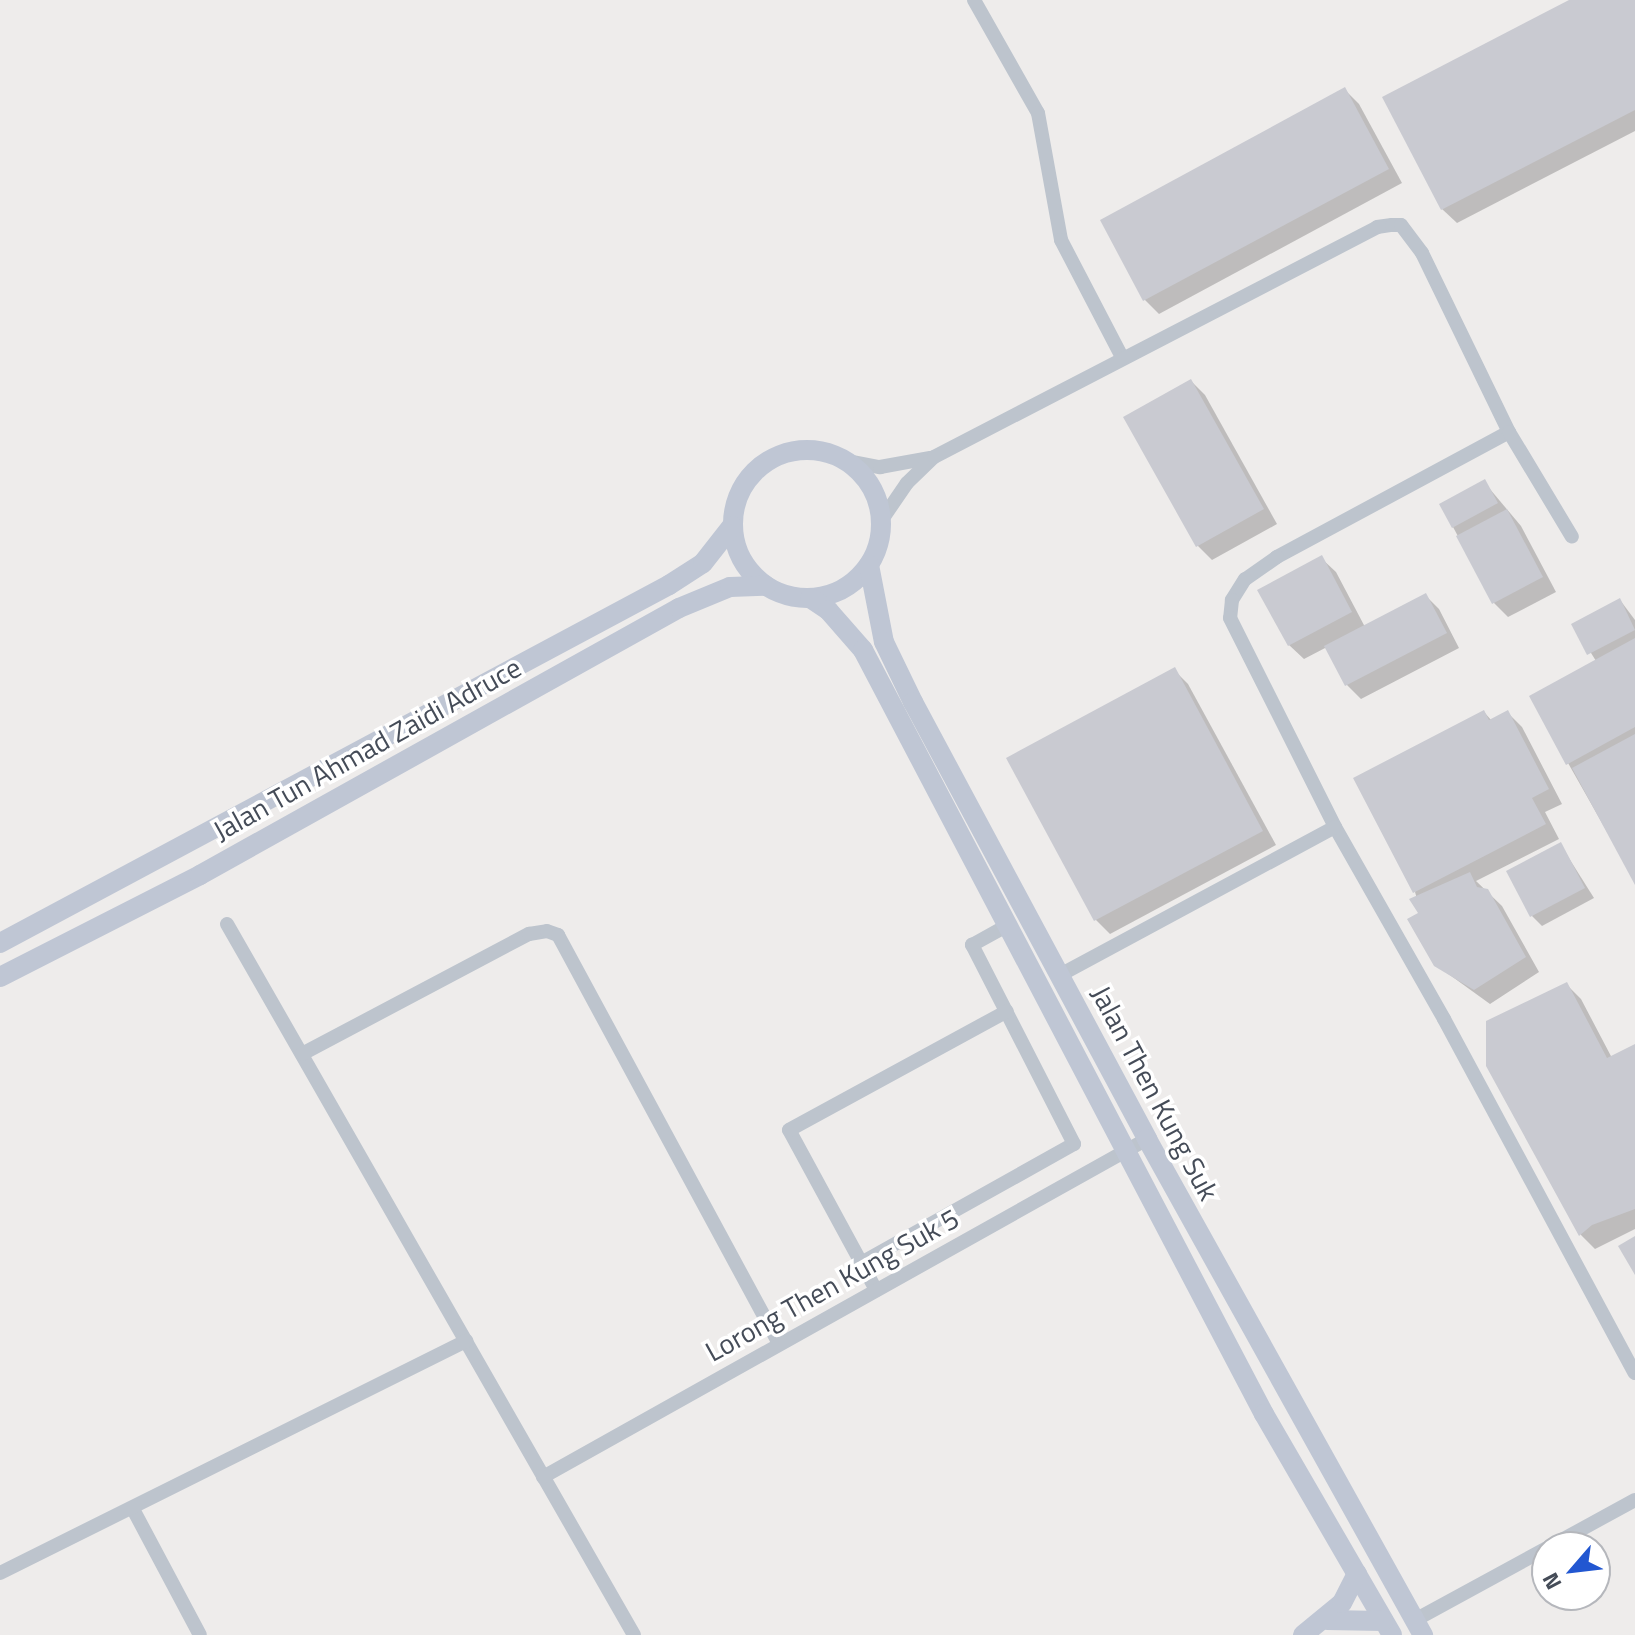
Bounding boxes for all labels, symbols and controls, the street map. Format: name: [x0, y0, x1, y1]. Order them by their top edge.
street label: Jalan Tun Ahmad Zaidi Adruce: [207, 650, 527, 848]
street label: Jalan Then Kung Suk: [1084, 980, 1226, 1206]
street label: Lorong Then Kung Suk 5: [700, 1201, 964, 1369]
north arrow: [1531, 1531, 1611, 1611]
text: N: [1533, 1567, 1570, 1596]

